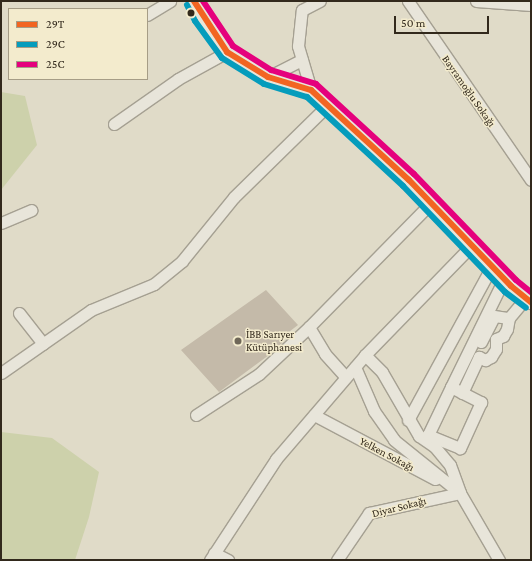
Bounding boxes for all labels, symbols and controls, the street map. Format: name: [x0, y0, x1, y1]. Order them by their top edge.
legend: [8, 8, 148, 80]
unlabelled marker: [186, 8, 196, 18]
scale bar: [396, 8, 491, 34]
text: 50 m: [401, 16, 425, 30]
text: 29T: [46, 17, 64, 31]
text: 29C: [46, 37, 65, 51]
street label: Bayramoğlu Sokağı: [439, 53, 499, 129]
text: 25C: [46, 57, 64, 71]
place label: İBB Sarıyer Kütüphanesi: [246, 328, 302, 354]
marker: İBB Sarıyer Kütüphanesi: [233, 336, 243, 346]
street label: Yelken Sokağı: [357, 434, 417, 474]
street label: Diyar Sokağı: [371, 494, 427, 520]

